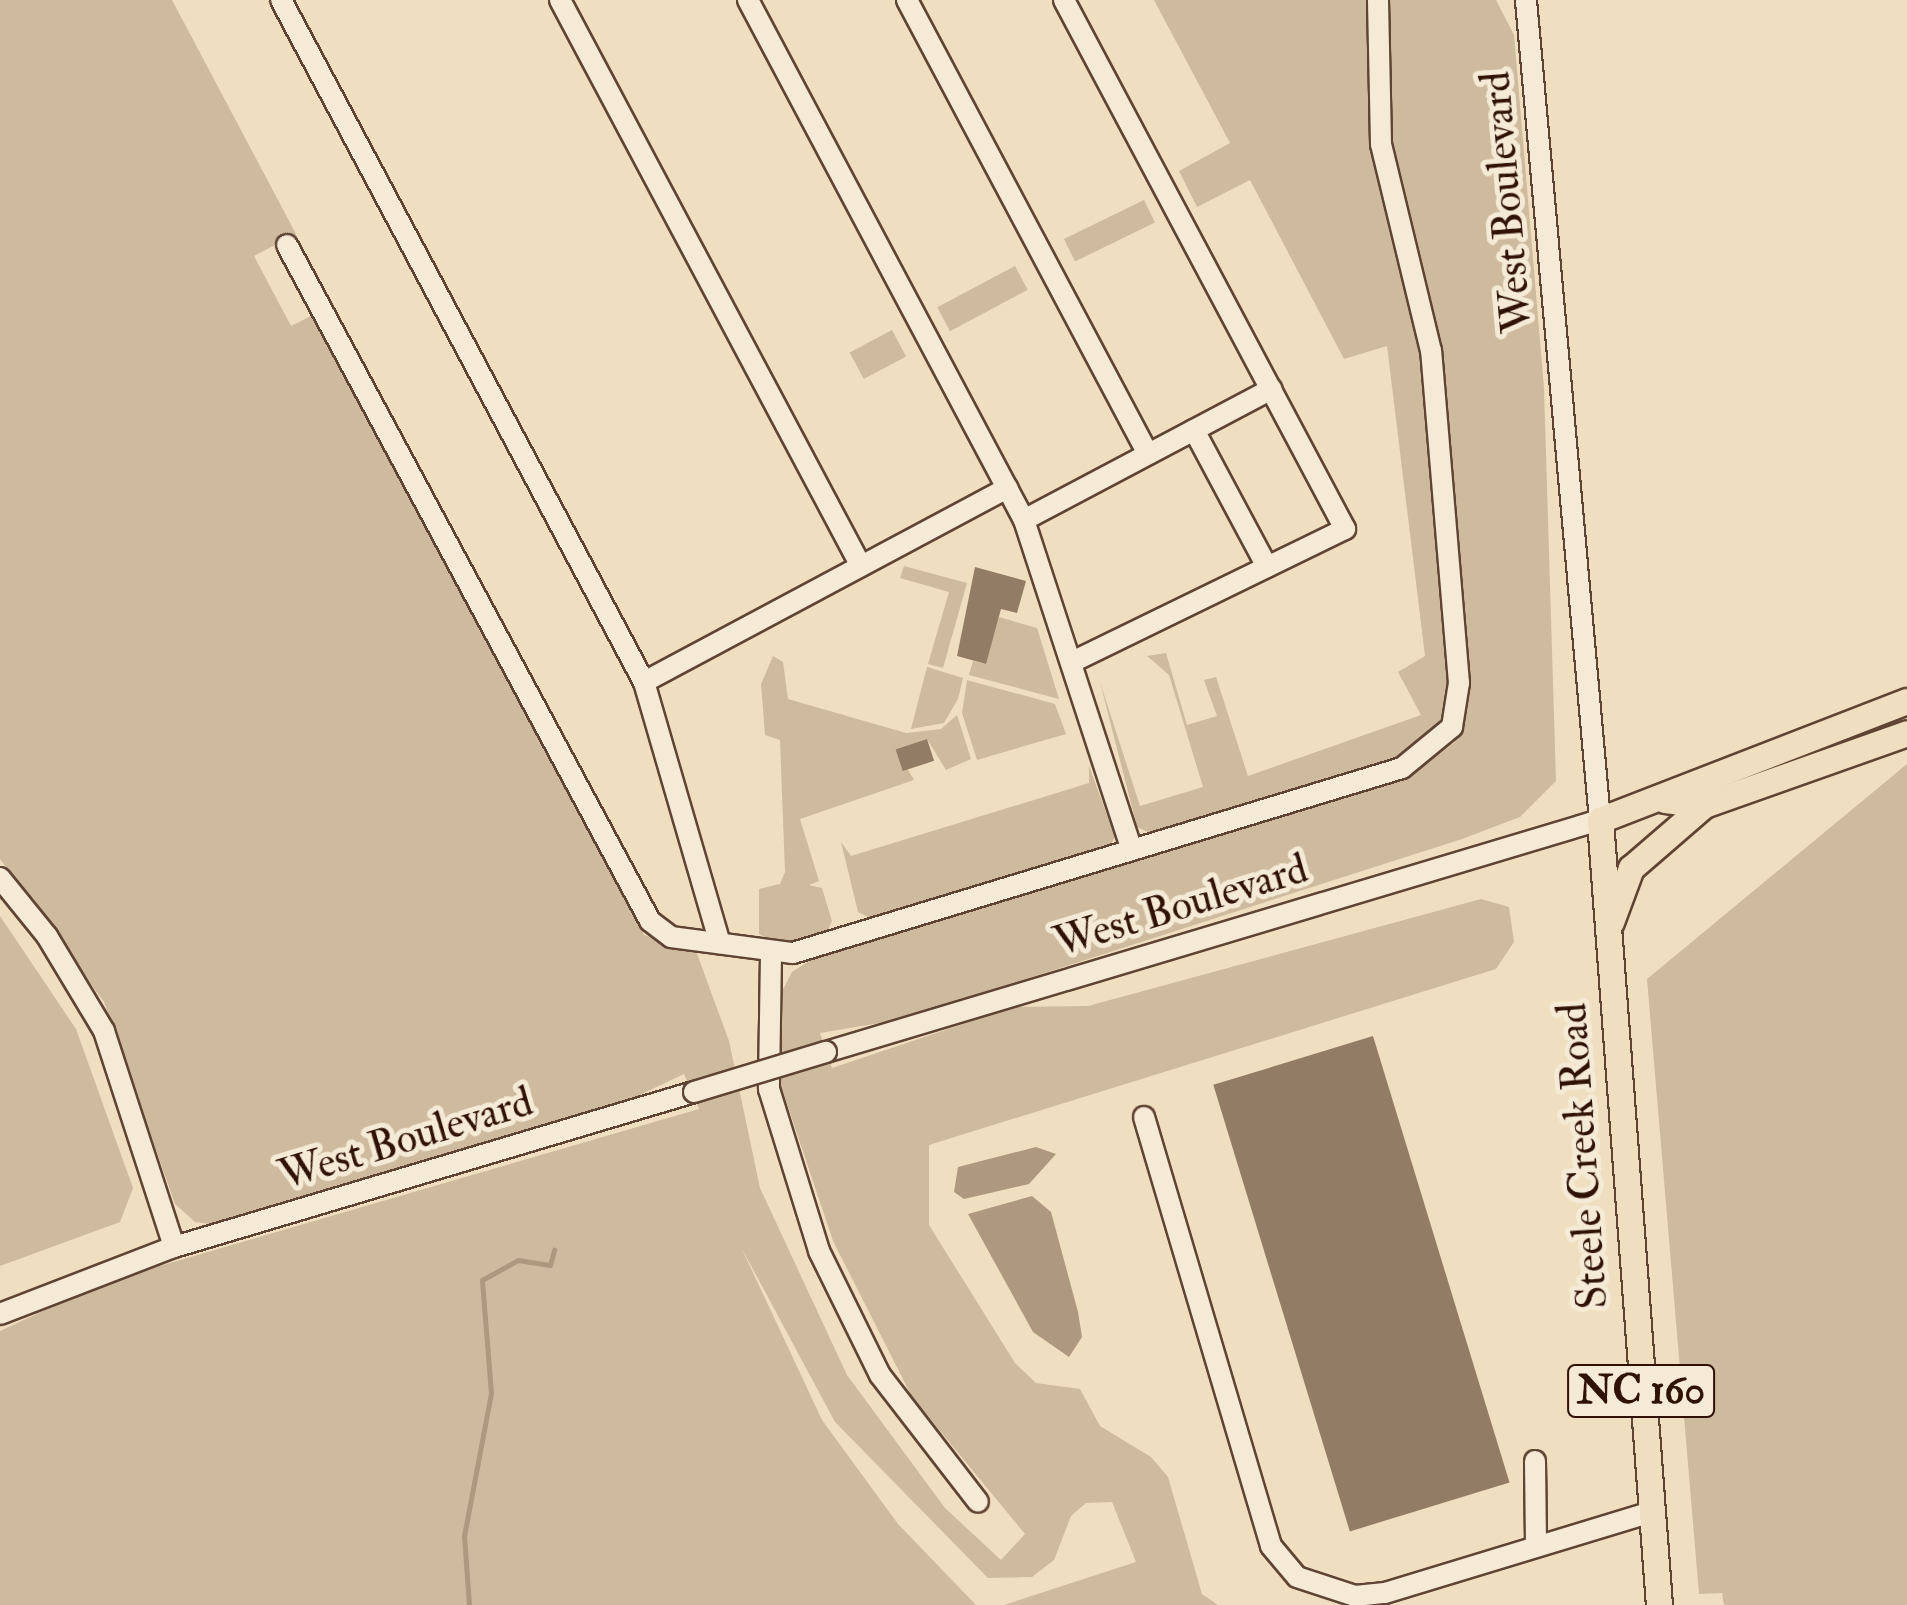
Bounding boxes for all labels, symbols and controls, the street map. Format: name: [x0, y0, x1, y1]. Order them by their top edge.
street label: West Boulevard: [1470, 69, 1544, 335]
street label: West Boulevard: [1048, 844, 1314, 968]
street label: Steele Creek Road: [1547, 1001, 1619, 1311]
street label: West Boulevard: [273, 1077, 539, 1201]
road number: NC 160: [1566, 1356, 1716, 1426]

